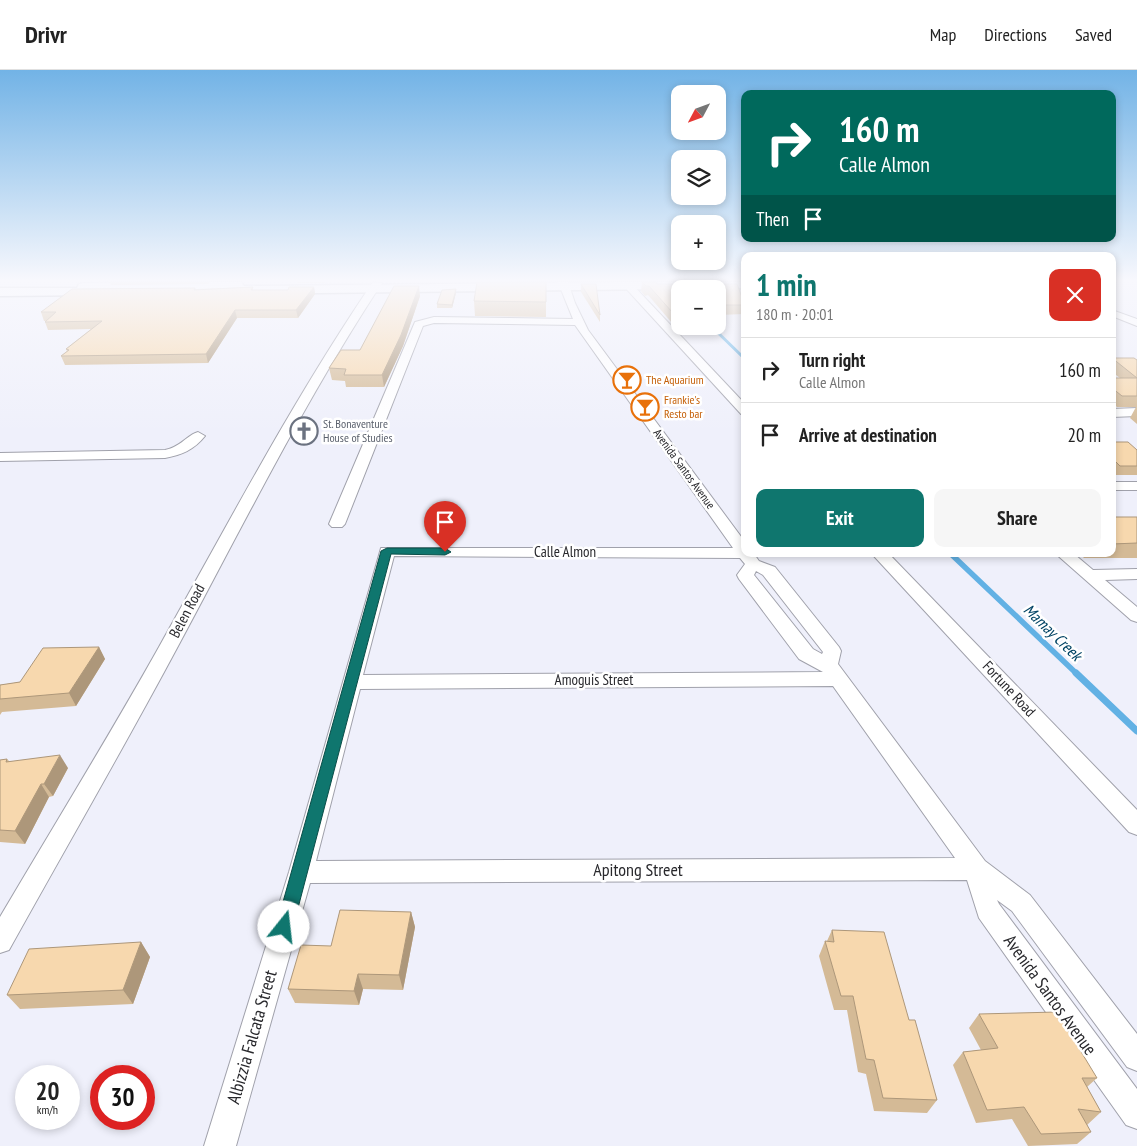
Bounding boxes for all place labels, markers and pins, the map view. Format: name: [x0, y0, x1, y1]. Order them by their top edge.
bar icon: The Aquarium: [612, 365, 642, 395]
place label: The Aquarium: [646, 372, 704, 387]
bar icon: Frankie's Resto bar: [630, 392, 660, 422]
place label: Frankie's Resto bar: [664, 392, 703, 421]
church icon: St. Bonaventure House of Studies: [289, 416, 319, 446]
place label: St. Bonaventure House of Studies: [323, 416, 393, 445]
pin: [424, 501, 466, 552]

